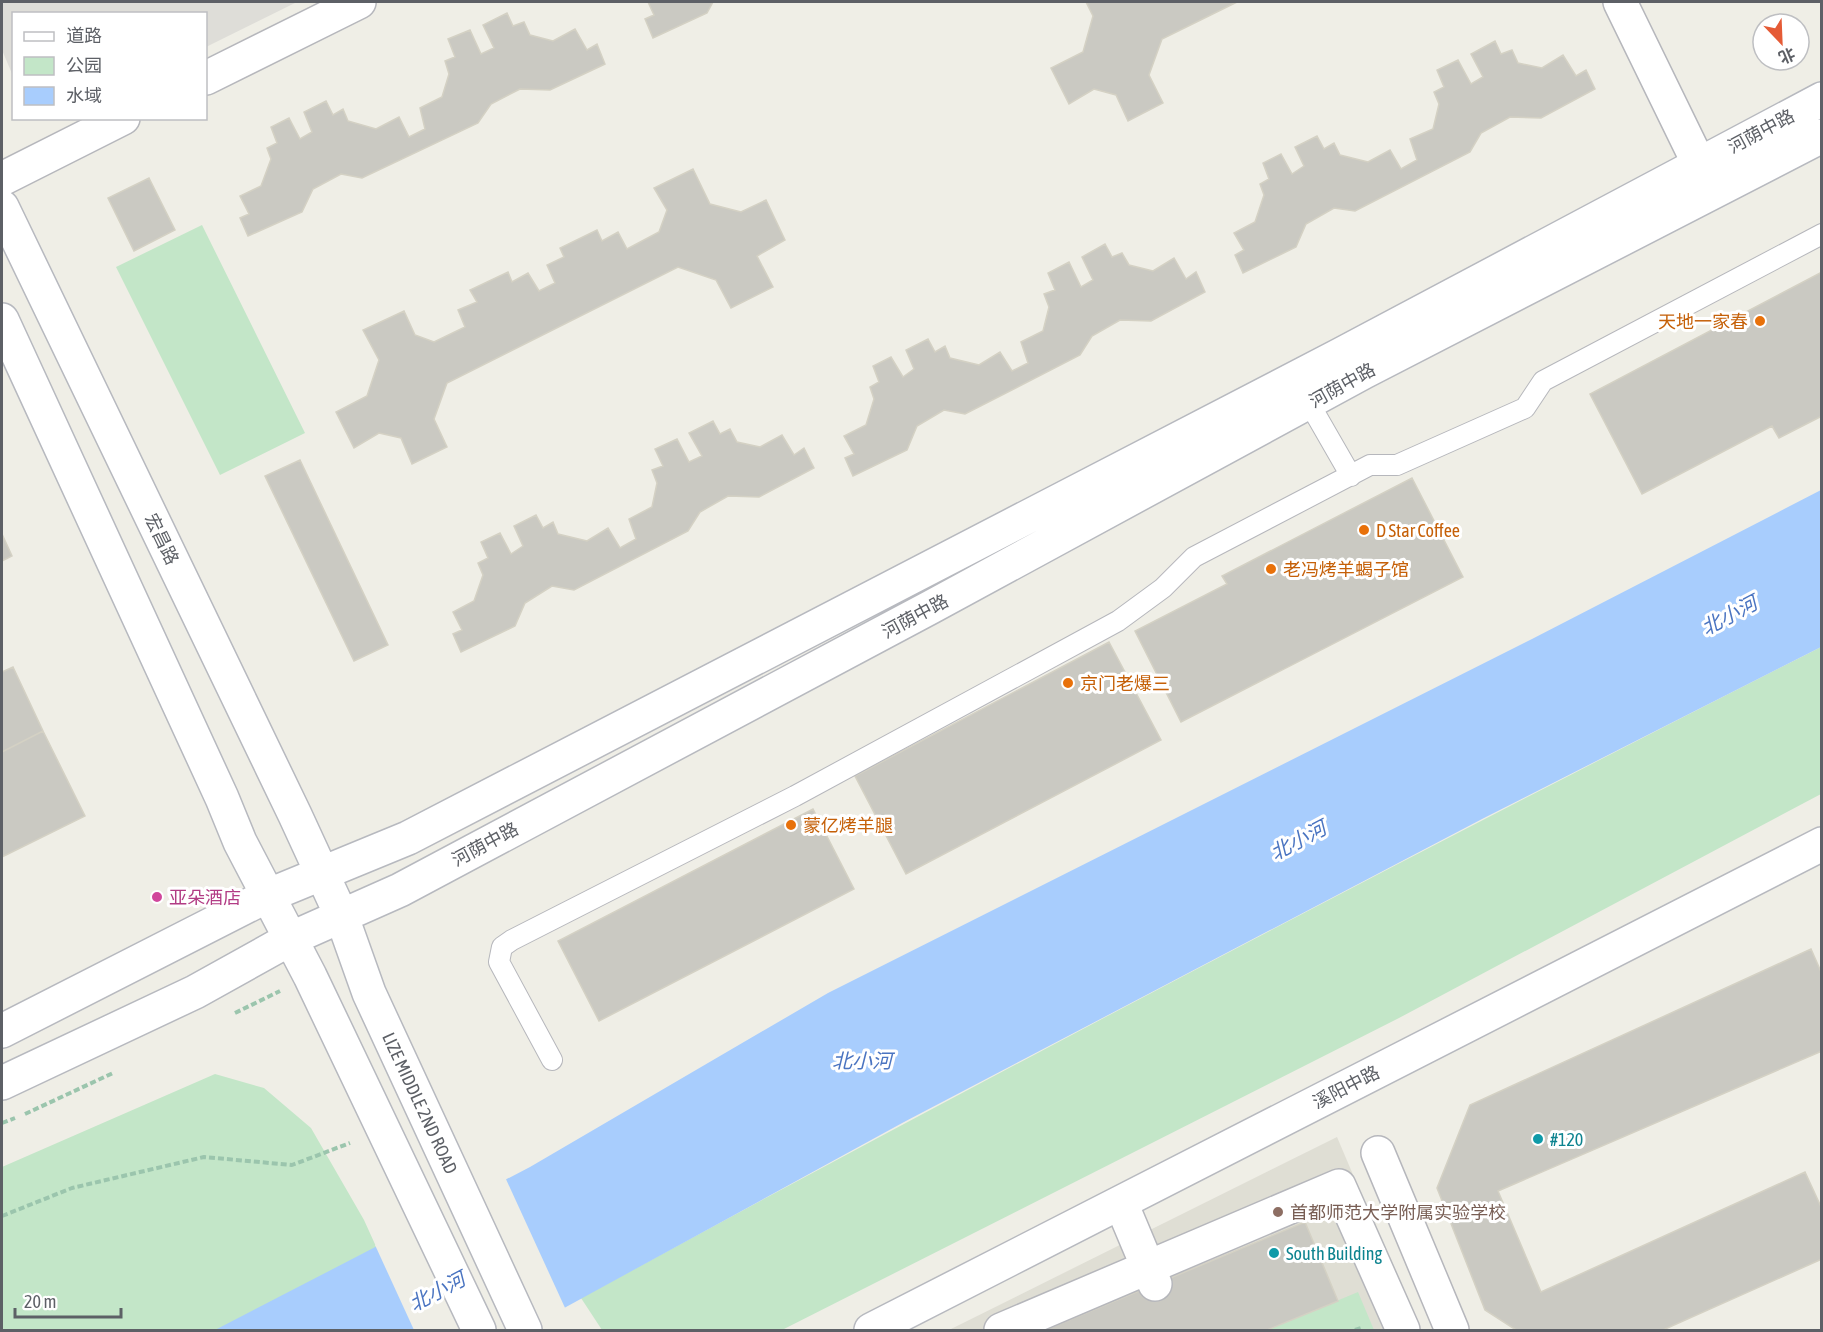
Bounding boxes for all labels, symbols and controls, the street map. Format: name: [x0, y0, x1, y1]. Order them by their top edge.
legend: [12, 12, 207, 120]
north arrow: [1751, 12, 1811, 72]
text: 道路: [66, 25, 102, 46]
text: 北: [1776, 44, 1798, 67]
text: 公园: [66, 55, 102, 76]
text: 水域: [66, 85, 102, 106]
street label: 河荫中路: [1724, 105, 1798, 157]
place label: 天地一家春: [1658, 311, 1748, 332]
marker: 天地一家春: [1753, 314, 1767, 328]
street label: 河荫中路: [1305, 358, 1379, 412]
street label: 宏昌路: [141, 510, 183, 568]
place label: D Star Coffee: [1376, 520, 1460, 541]
marker: D Star Coffee: [1357, 523, 1371, 537]
place label: 老冯烤羊蝎子馆: [1283, 559, 1409, 580]
marker: 老冯烤羊蝎子馆: [1264, 562, 1278, 576]
water label: 北小河: [1697, 589, 1764, 639]
street label: 河荫中路: [878, 590, 952, 642]
place label: 京门老爆三: [1080, 673, 1170, 694]
marker: 京门老爆三: [1061, 676, 1075, 690]
water label: 北小河: [1266, 814, 1333, 864]
place label: 蒙亿烤羊腿: [803, 815, 893, 836]
street label: 河荫中路: [448, 818, 522, 870]
marker: 蒙亿烤羊腿: [784, 818, 798, 832]
place label: 亚朵酒店: [169, 887, 241, 908]
marker: 亚朵酒店: [150, 890, 164, 904]
street label: LIZE MIDDLE 2ND ROAD: [378, 1029, 462, 1177]
water label: 北小河: [832, 1049, 896, 1072]
street label: 溪阳中路: [1309, 1061, 1383, 1113]
place label: #120: [1550, 1129, 1583, 1150]
marker: #120: [1531, 1132, 1545, 1146]
place label: 首都师范大学附属实验学校: [1290, 1202, 1506, 1223]
marker: 首都师范大学附属实验学校: [1271, 1205, 1285, 1219]
place label: South Building: [1286, 1243, 1382, 1264]
marker: South Building: [1267, 1246, 1281, 1260]
water label: 北小河: [405, 1265, 472, 1315]
scale bar: [15, 1281, 122, 1319]
text: 20 m: [24, 1291, 56, 1312]

